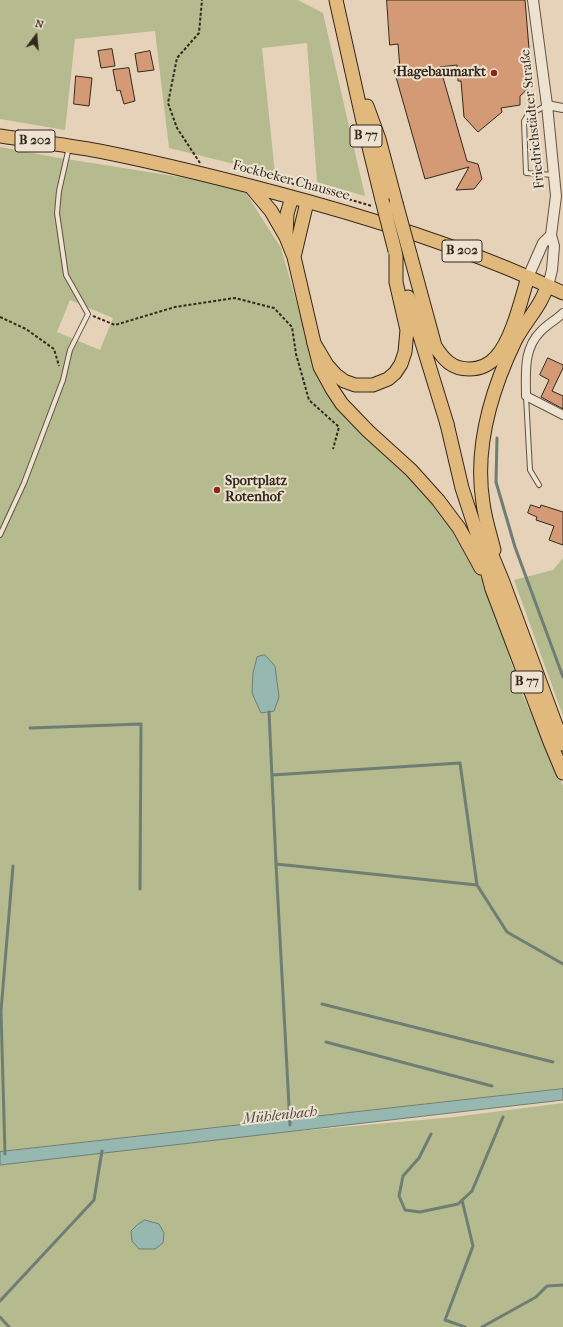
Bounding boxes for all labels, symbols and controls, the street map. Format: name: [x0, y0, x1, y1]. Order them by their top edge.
north arrow: [16, 16, 56, 56]
text: N: [34, 17, 45, 31]
street label: Friedrichstädter Straße: [517, 48, 549, 190]
place label: Hagebaumarkt: [396, 65, 486, 81]
marker: Hagebaumarkt: [489, 68, 499, 78]
road number: B 77: [350, 125, 382, 147]
road number: B 202: [15, 130, 55, 152]
street label: Fockbeker Chaussee: [231, 157, 351, 205]
road number: B 202: [442, 240, 482, 262]
place label: Sportplatz Rotenhof: [225, 474, 287, 506]
marker: Sportplatz Rotenhof: [212, 485, 222, 495]
road number: B 77: [511, 671, 543, 693]
water label: Mühlenbach: [242, 1103, 318, 1129]

